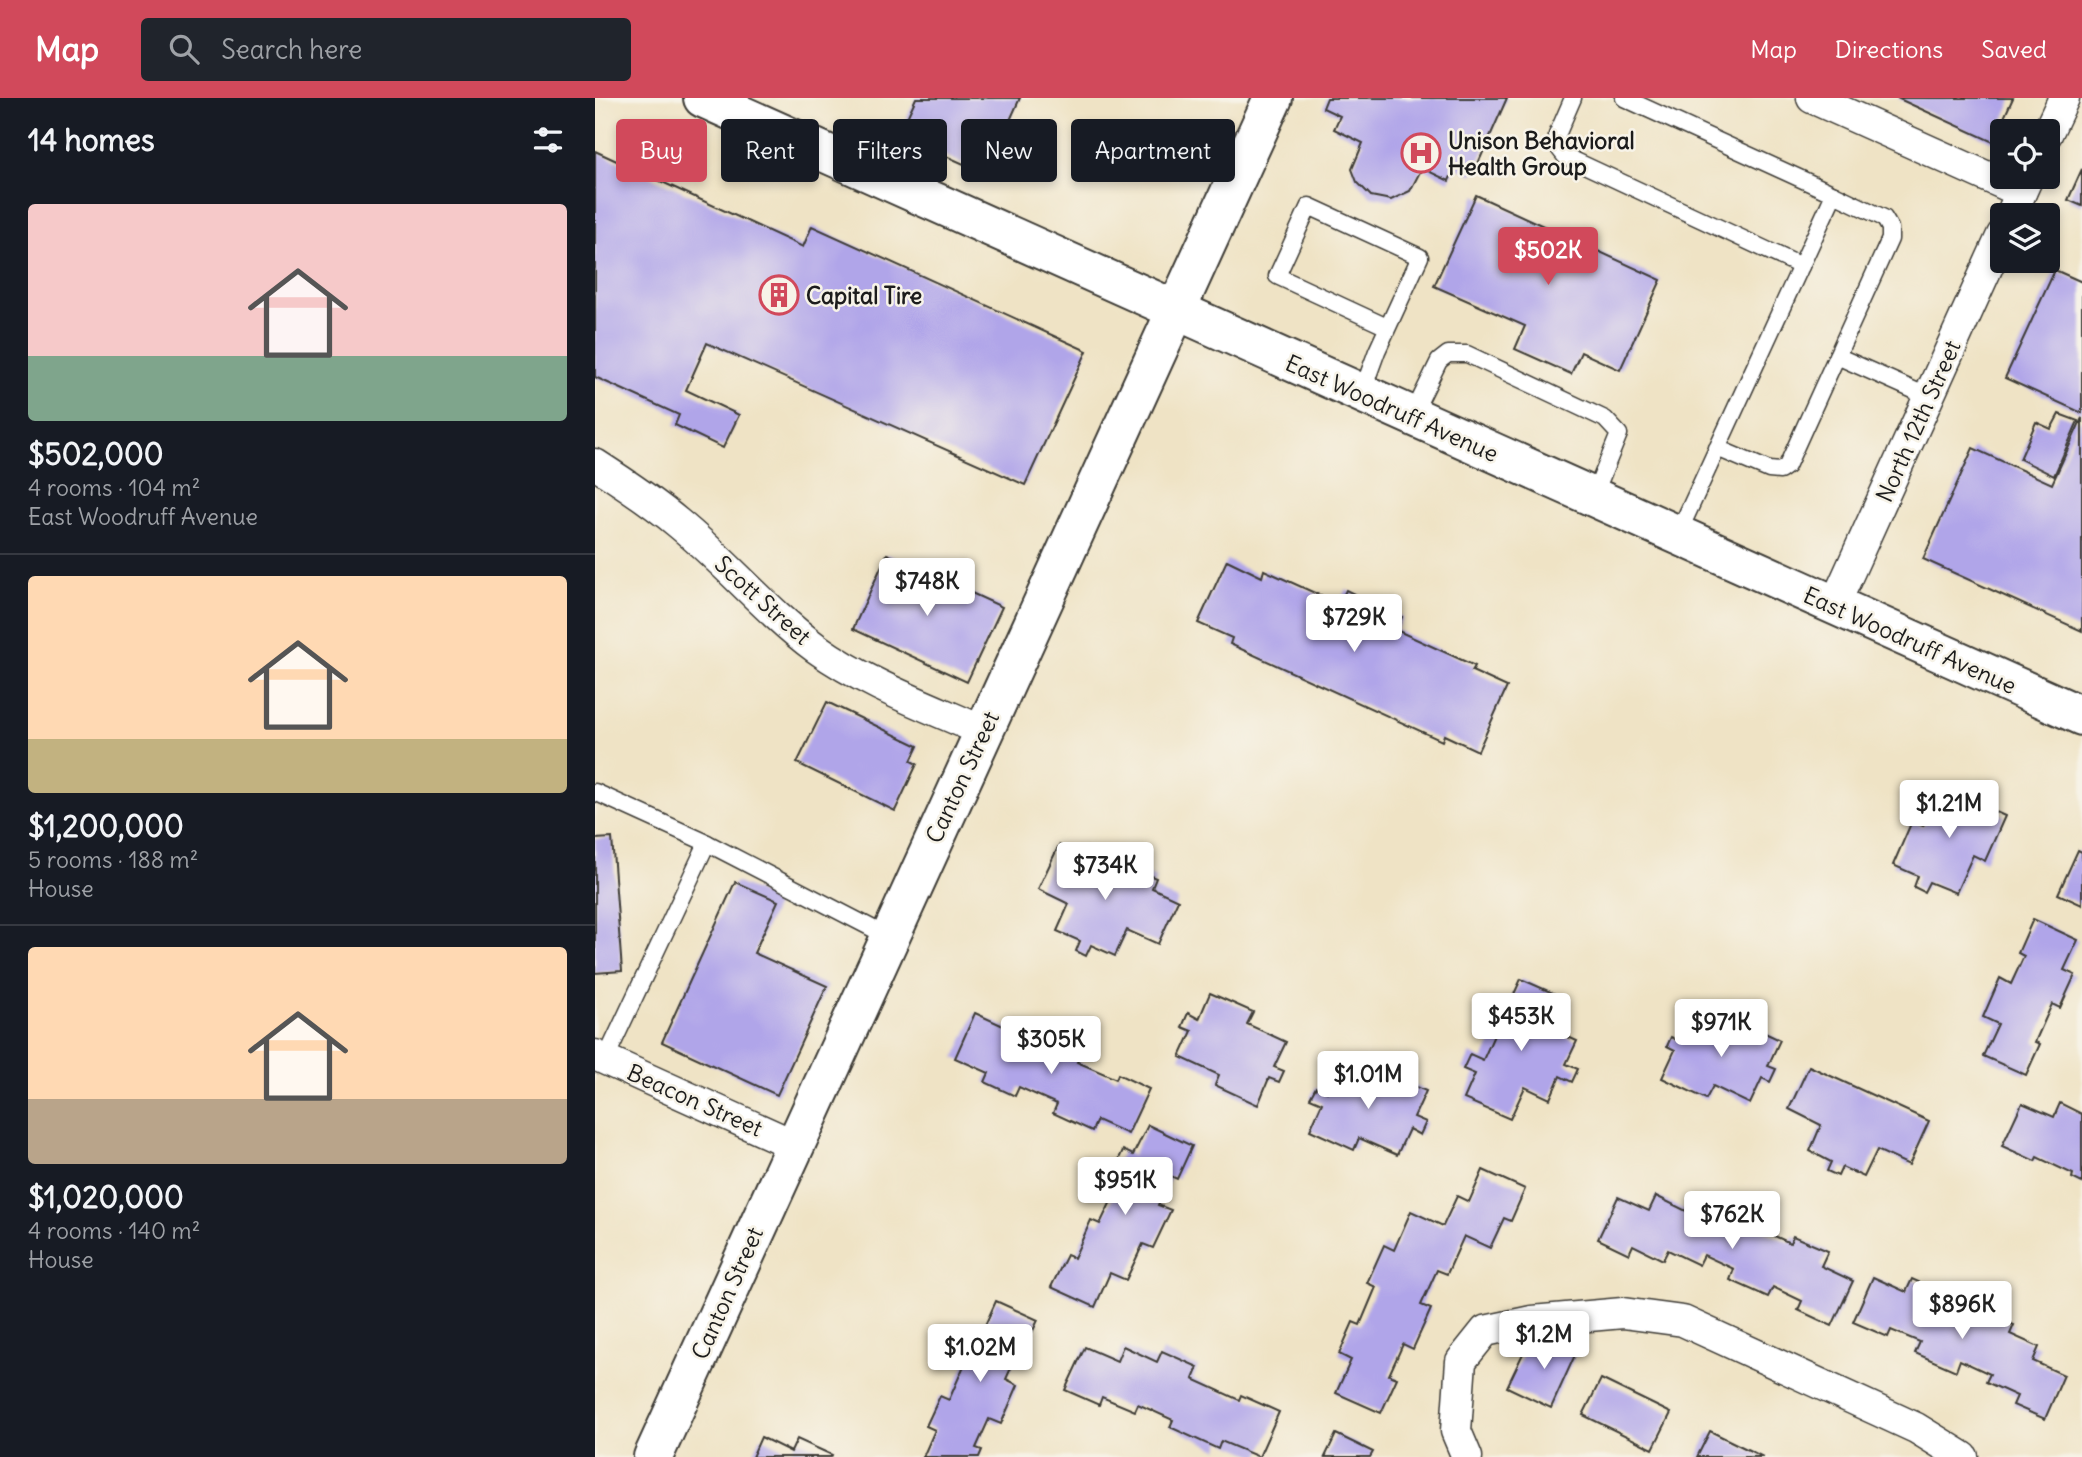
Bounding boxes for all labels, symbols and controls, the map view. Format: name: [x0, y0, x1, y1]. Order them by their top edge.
search box: [141, 18, 631, 81]
text: Map: [35, 28, 99, 70]
icon: search: [165, 30, 203, 68]
text: Search here: [221, 33, 362, 66]
text: Map: [1750, 34, 1797, 64]
text: Directions: [1835, 34, 1943, 64]
text: Saved: [1981, 34, 2047, 64]
chip: Buy: [616, 119, 707, 182]
chip: Rent: [721, 119, 819, 182]
chip: Filters: [833, 119, 947, 182]
chip: New: [961, 119, 1057, 182]
chip: Apartment: [1071, 119, 1235, 182]
map controls: [1990, 119, 2060, 273]
button: locate: [1990, 119, 2060, 189]
text: 14 homes: [28, 121, 155, 159]
icon: filters: [529, 121, 567, 159]
place label: Unison Behavioral Health Group: [1448, 126, 1635, 181]
hospital icon: Unison Behavioral Health Group: [1400, 132, 1442, 174]
button: layers: [1990, 203, 2060, 273]
pin: $502K: [1499, 228, 1597, 287]
text: $502K: [1514, 235, 1582, 264]
icon: home: [235, 250, 361, 376]
building icon: Capital Tire: [758, 274, 800, 316]
place label: Capital Tire: [806, 281, 922, 310]
street label: North 12th Street: [1869, 335, 1967, 506]
street label: East Woodruff Avenue: [1281, 348, 1503, 468]
text: $502,000: [28, 435, 164, 473]
text: 4 rooms · 104 m²: [28, 473, 200, 502]
text: East Woodruff Avenue: [28, 502, 258, 531]
street label: Scott Street: [709, 549, 817, 651]
pin: $748K: [878, 559, 976, 618]
text: $748K: [895, 566, 959, 595]
street label: East Woodruff Avenue: [1799, 580, 2021, 700]
pin: $729K: [1305, 594, 1403, 654]
text: $729K: [1322, 602, 1386, 631]
icon: home: [235, 622, 361, 748]
street label: Canton Street: [919, 706, 1005, 848]
pin: $1.21M: [1892, 780, 2006, 840]
text: $1.21M: [1916, 788, 1982, 817]
text: $1,200,000: [28, 807, 184, 845]
pin: $734K: [1056, 842, 1154, 902]
text: 5 rooms · 188 m²: [28, 845, 198, 874]
text: $734K: [1073, 850, 1137, 879]
text: House: [28, 874, 94, 903]
icon: home: [235, 993, 361, 1119]
pin: $453K: [1472, 993, 1570, 1053]
pin: $971K: [1672, 1000, 1770, 1059]
text: $453K: [1488, 1001, 1554, 1030]
text: $971K: [1691, 1007, 1751, 1036]
pin: $305K: [1002, 1016, 1100, 1076]
text: $305K: [1017, 1024, 1085, 1053]
pin: $1.01M: [1311, 1052, 1425, 1111]
street label: Beacon Street: [623, 1057, 767, 1143]
text: $1.01M: [1333, 1059, 1403, 1088]
pin: $951K: [1076, 1158, 1174, 1217]
text: $951K: [1094, 1165, 1156, 1194]
text: $1,020,000: [28, 1178, 184, 1216]
pin: $762K: [1683, 1192, 1781, 1251]
text: $762K: [1700, 1199, 1764, 1228]
text: 4 rooms · 140 m²: [28, 1216, 200, 1245]
street label: Canton Street: [685, 1222, 769, 1364]
text: House: [28, 1245, 94, 1274]
pin: $896K: [1913, 1282, 2011, 1341]
text: $896K: [1929, 1289, 1995, 1318]
pin: $1.2M: [1495, 1312, 1593, 1371]
text: $1.2M: [1515, 1319, 1573, 1348]
pin: $1.02M: [923, 1324, 1037, 1384]
text: $1.02M: [944, 1332, 1016, 1361]

